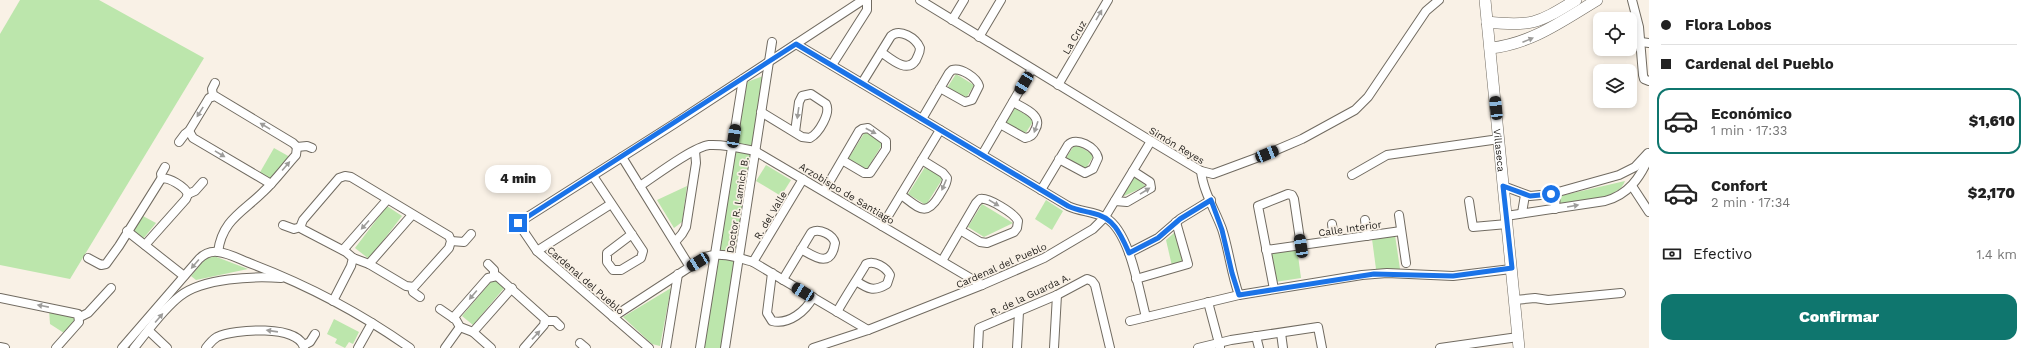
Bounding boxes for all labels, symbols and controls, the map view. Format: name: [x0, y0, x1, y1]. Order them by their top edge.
one-way arrow: [1095, 9, 1102, 21]
map controls: [1593, 12, 1637, 108]
button: locate: [1593, 12, 1637, 56]
text: Flora Lobos: [1685, 16, 1772, 34]
street label: La Cruz: [1060, 18, 1089, 56]
one-way arrow: [1522, 36, 1534, 42]
text: Cardenal del Pueblo: [1685, 55, 1834, 73]
button: layers: [1593, 64, 1637, 108]
car: [1013, 70, 1035, 96]
car: [1489, 95, 1503, 121]
icon: car: [1663, 103, 1699, 139]
text: Económico: [1711, 105, 1792, 123]
one-way arrow: [196, 107, 203, 118]
one-way arrow: [795, 107, 801, 119]
text: $1,610: [1969, 112, 2015, 130]
one-way arrow: [1033, 121, 1039, 133]
one-way arrow: [260, 122, 270, 130]
car: [726, 123, 742, 149]
text: 1 min · 17:33: [1711, 123, 1787, 138]
street label: Simón Reyes: [1147, 125, 1206, 166]
one-way arrow: [865, 128, 877, 134]
street label: Villaseca: [1492, 128, 1507, 173]
car: [1254, 144, 1280, 164]
one-way arrow: [214, 150, 226, 157]
street label: Doctor R. Lamich B.: [724, 156, 751, 254]
one-way arrow: [281, 161, 290, 172]
street label: Arzobispo de Santiago: [797, 161, 896, 226]
callout: 4 min: [485, 165, 551, 193]
text: 4 min: [500, 171, 536, 186]
icon: car: [1663, 175, 1699, 211]
text: Confort: [1711, 177, 1767, 195]
one-way arrow: [941, 179, 948, 191]
text: $2,170: [1968, 184, 2015, 202]
route start: [1542, 185, 1560, 203]
one-way arrow: [1139, 188, 1151, 195]
street label: R. del Valle: [752, 189, 789, 241]
text: 2 min · 17:34: [1711, 195, 1790, 210]
one-way arrow: [989, 200, 1000, 207]
one-way arrow: [1567, 203, 1579, 209]
route end: [509, 214, 527, 232]
street label: Calle Interior: [1318, 219, 1382, 238]
one-way arrow: [360, 220, 370, 230]
car: [1293, 233, 1309, 259]
street label: Cardenal del Pueblo: [954, 241, 1048, 290]
icon: cash: [1661, 243, 1683, 265]
street label: Cardenal del Pueblo: [545, 244, 626, 317]
text: Efectivo: [1693, 245, 1752, 263]
text: 1.4 km: [1976, 247, 2017, 262]
car: [685, 251, 711, 273]
one-way arrow: [190, 259, 199, 269]
street label: R. de la Guarda A.: [988, 271, 1072, 318]
car: [790, 281, 816, 303]
one-way arrow: [468, 290, 477, 301]
button: Confirmar: [1661, 294, 2017, 340]
one-way arrow: [37, 303, 49, 309]
one-way arrow: [154, 314, 163, 323]
one-way arrow: [266, 328, 278, 334]
one-way arrow: [531, 330, 540, 340]

